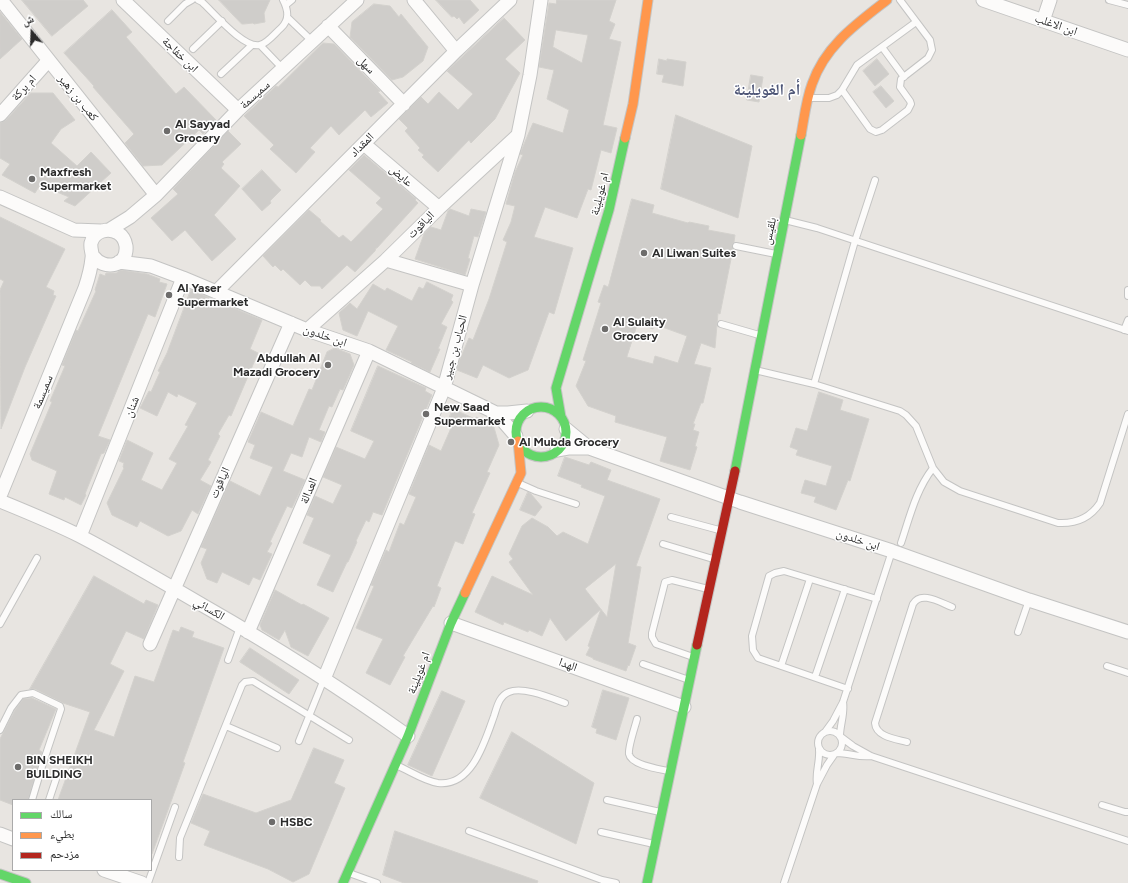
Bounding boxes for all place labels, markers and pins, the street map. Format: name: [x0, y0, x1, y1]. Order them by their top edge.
place label: Al Sayyad Grocery: [175, 117, 230, 145]
marker: Al Sayyad Grocery: [162, 126, 172, 136]
place label: Maxfresh Supermarket: [40, 165, 112, 193]
marker: Maxfresh Supermarket: [27, 174, 37, 184]
place label: Al Liwan Suites: [652, 246, 736, 260]
marker: Al Liwan Suites: [639, 248, 649, 258]
place label: Al Yaser Supermarket: [177, 281, 249, 309]
marker: Al Yaser Supermarket: [164, 290, 174, 300]
place label: Al Sulaity Grocery: [613, 315, 666, 343]
marker: Al Sulaity Grocery: [600, 324, 610, 334]
place label: Abdullah Al Mazadi Grocery: [233, 351, 320, 379]
marker: Abdullah Al Mazadi Grocery: [323, 360, 333, 370]
place label: New Saad Supermarket: [434, 400, 506, 428]
marker: New Saad Supermarket: [421, 409, 431, 419]
place label: Al Mubda Grocery: [519, 435, 619, 449]
marker: Al Mubda Grocery: [506, 437, 516, 447]
place label: BIN SHEIKH BUILDING: [26, 753, 93, 781]
marker: BIN SHEIKH BUILDING: [13, 762, 23, 772]
place label: HSBC: [280, 815, 312, 829]
marker: HSBC: [267, 817, 277, 827]

